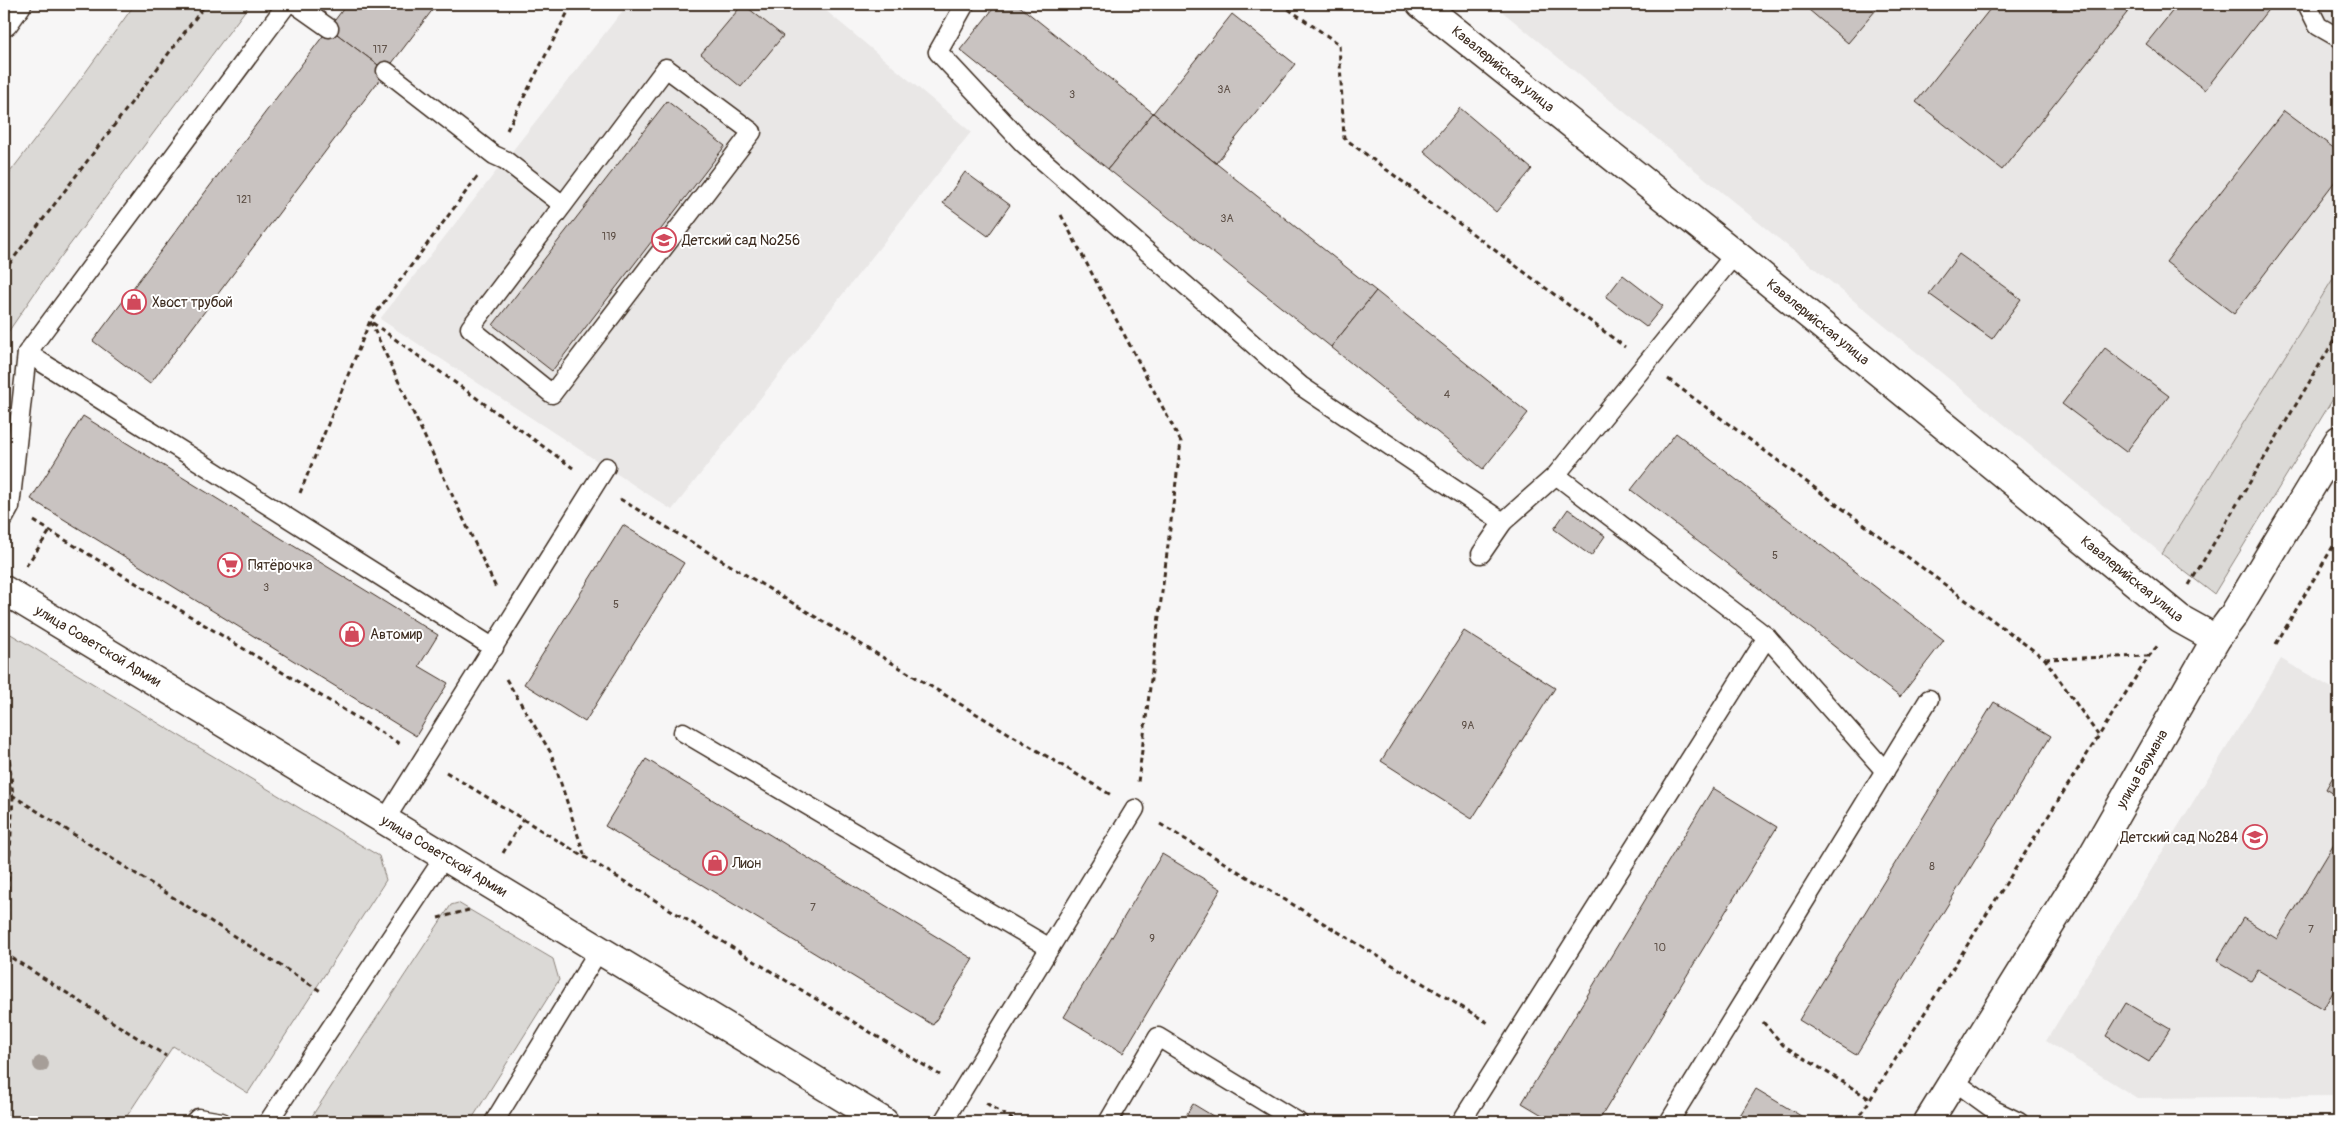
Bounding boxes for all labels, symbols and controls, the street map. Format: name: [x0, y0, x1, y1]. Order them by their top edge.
street label: Кавалерийская улица: [1448, 22, 1558, 116]
house number: 117: [373, 43, 387, 56]
house number: 3А: [1217, 83, 1231, 96]
house number: 3: [1069, 88, 1075, 101]
house number: 121: [237, 193, 251, 206]
house number: 3А: [1220, 212, 1234, 225]
school or university icon: Детский сад №256: [651, 227, 677, 253]
house number: 119: [602, 230, 616, 243]
place label: Детский сад №256: [681, 232, 800, 249]
street label: Кавалерийская улица: [1763, 275, 1873, 369]
shop icon: Хвост трубой: [121, 289, 147, 315]
place label: Хвост трубой: [152, 294, 233, 311]
house number: 4: [1444, 388, 1451, 401]
street label: Кавалерийская улица: [2077, 532, 2187, 626]
house number: 5: [1772, 549, 1778, 562]
supermarket icon: Пятёрочка: [217, 552, 243, 578]
place label: Пятёрочка: [248, 557, 312, 574]
house number: 3: [263, 581, 269, 594]
house number: 5: [613, 598, 619, 611]
street label: улица Советской Армии: [31, 601, 164, 690]
shop icon: Автомир: [339, 621, 365, 647]
place label: Автомир: [370, 626, 423, 643]
house number: 9А: [1462, 719, 1474, 732]
street label: улица Баумана: [2112, 727, 2171, 812]
street label: улица Советской Армии: [377, 811, 510, 900]
school or university icon: Детский сад №284: [2242, 824, 2268, 850]
place label: Детский сад №284: [2119, 829, 2238, 846]
shop icon: Лион: [702, 850, 728, 876]
place label: Лион: [731, 855, 761, 872]
house number: 8: [1929, 860, 1935, 873]
house number: 7: [810, 901, 816, 914]
house number: 7: [2308, 923, 2314, 936]
house number: 9: [1149, 932, 1155, 945]
house number: 10: [1654, 941, 1666, 954]

